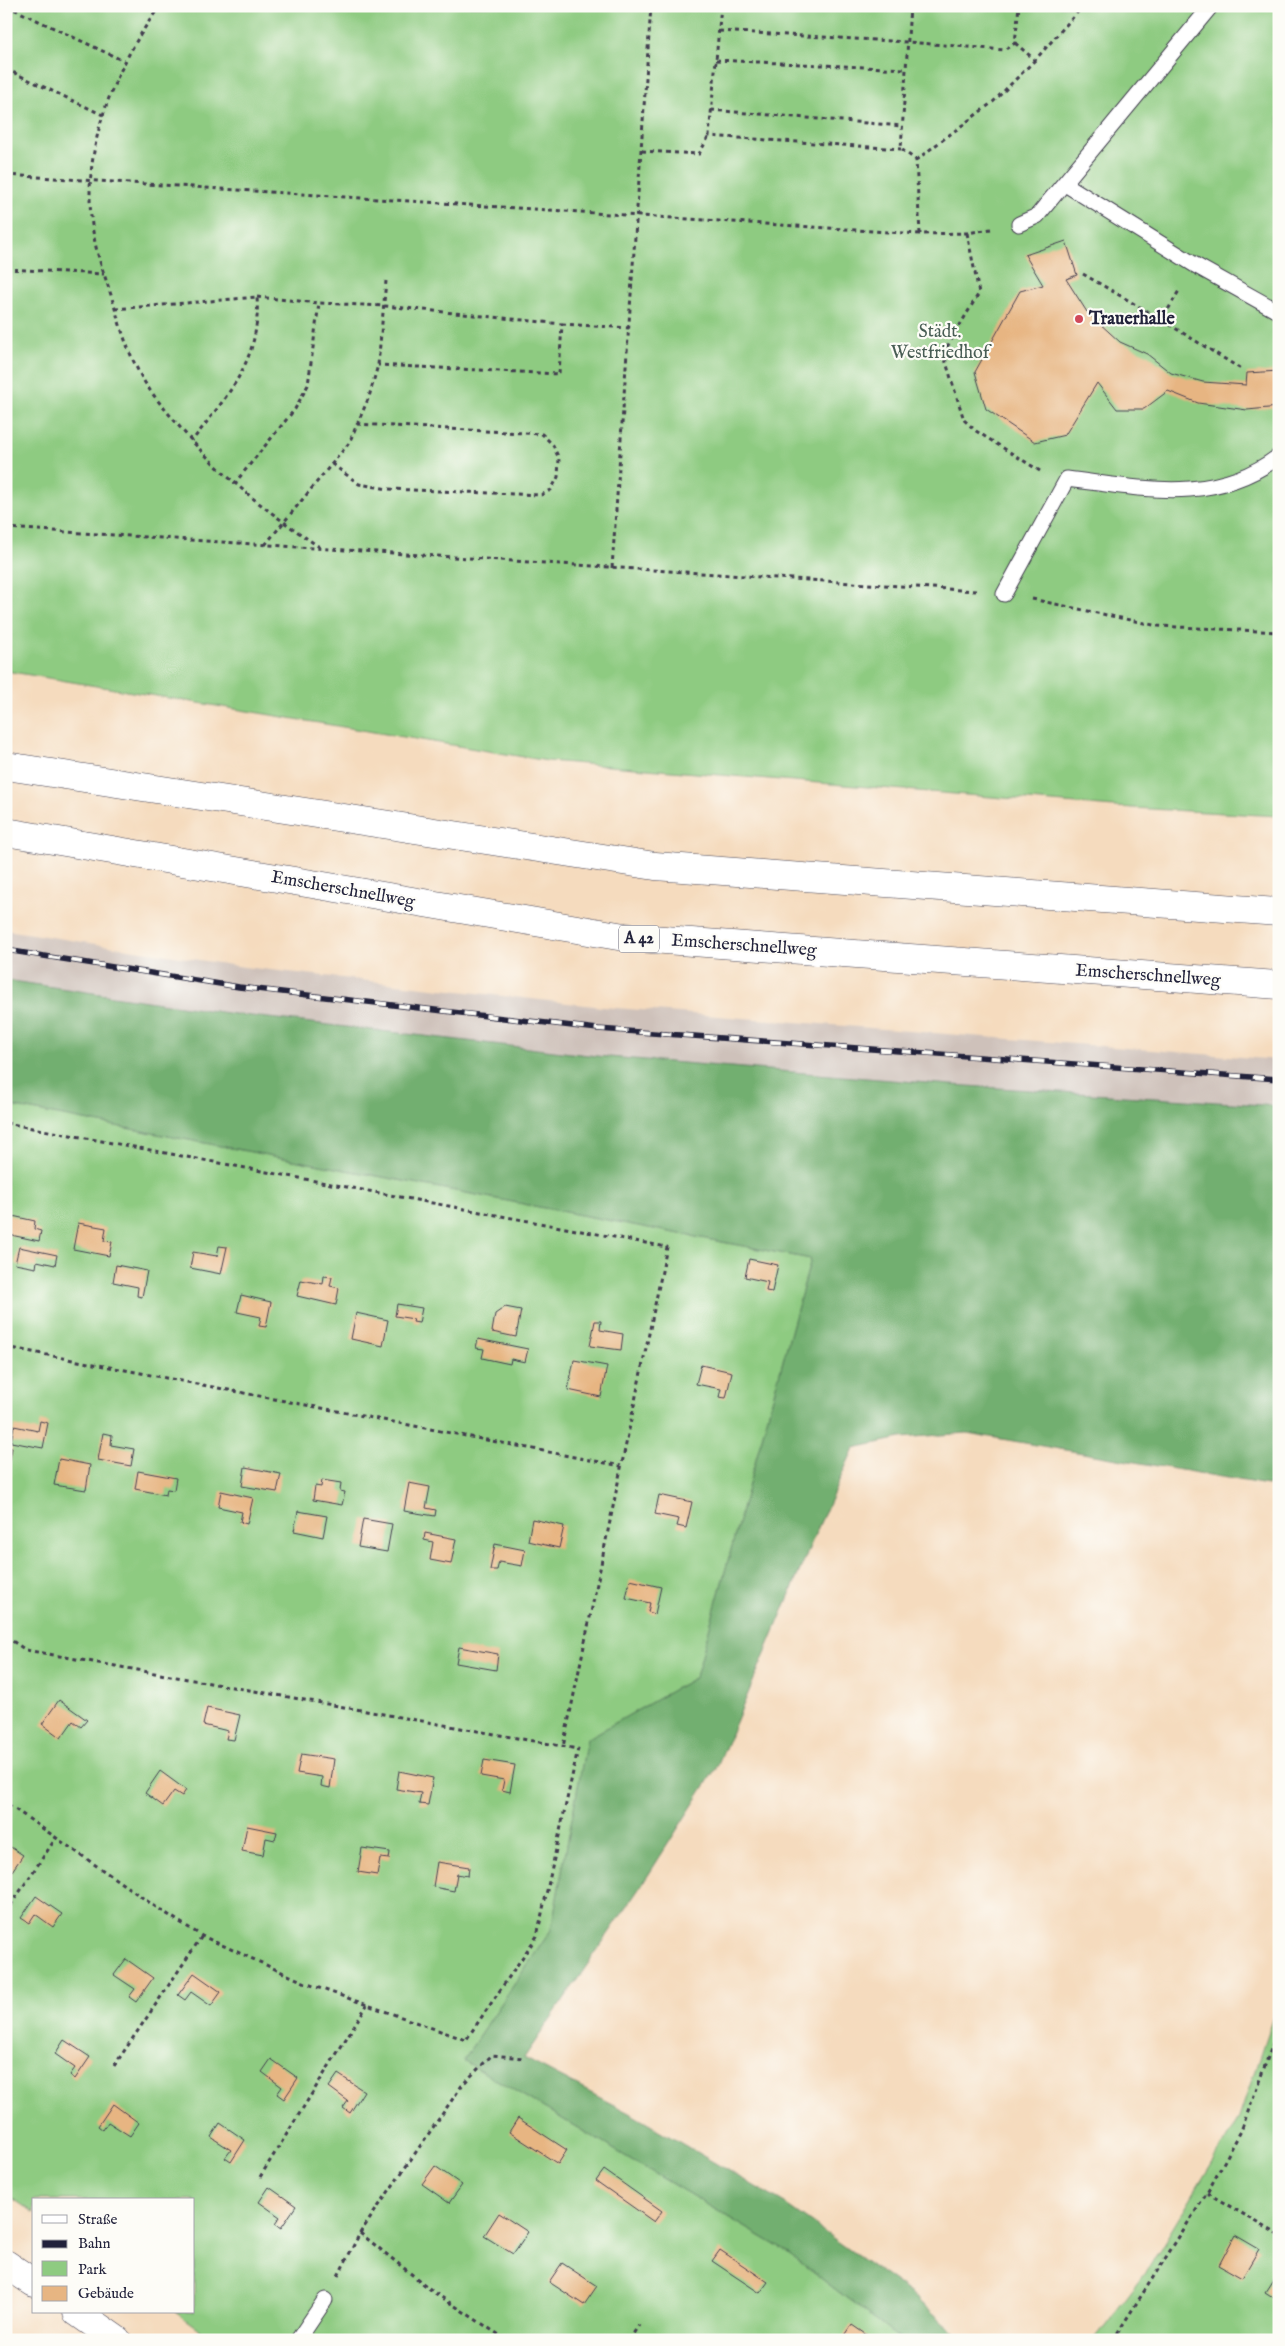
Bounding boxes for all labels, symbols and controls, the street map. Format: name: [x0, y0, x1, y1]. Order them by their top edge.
place label: Trauerhalle: [1088, 308, 1175, 331]
marker: Trauerhalle: [1073, 313, 1085, 325]
park label: Städt. Westfriedhof: [891, 321, 993, 365]
street label: Emscherschnellweg: [269, 866, 417, 914]
road number: A 42: [619, 926, 659, 952]
street label: Emscherschnellweg: [671, 929, 818, 963]
street label: Emscherschnellweg: [1075, 959, 1222, 993]
legend: [32, 2198, 195, 2314]
text: Straße: [78, 2210, 118, 2229]
text: Bahn: [78, 2234, 110, 2253]
text: Park: [78, 2260, 108, 2279]
text: Gebäude: [78, 2284, 134, 2303]

